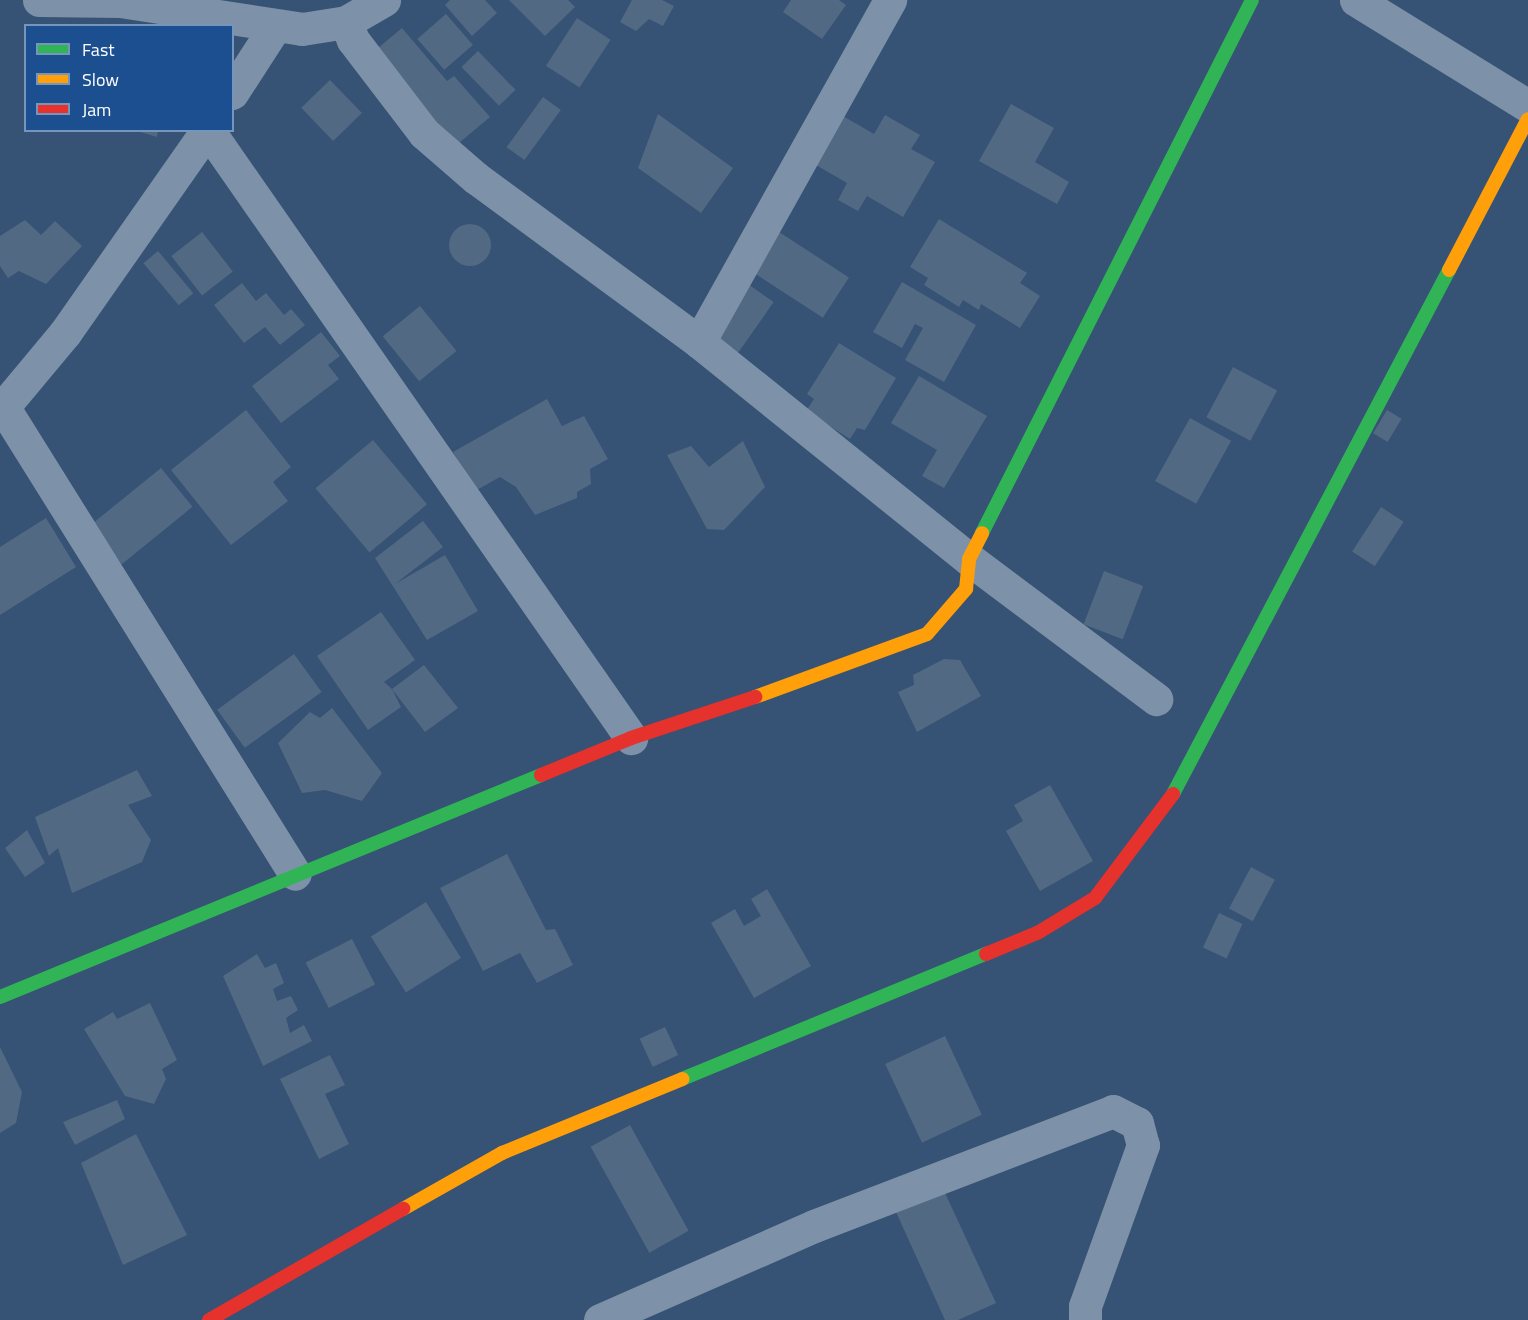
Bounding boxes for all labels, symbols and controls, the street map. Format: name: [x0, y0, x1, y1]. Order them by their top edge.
legend: [24, 24, 234, 132]
text: Fast: [82, 36, 115, 63]
text: Slow: [82, 66, 119, 93]
text: Jam: [82, 96, 111, 123]

